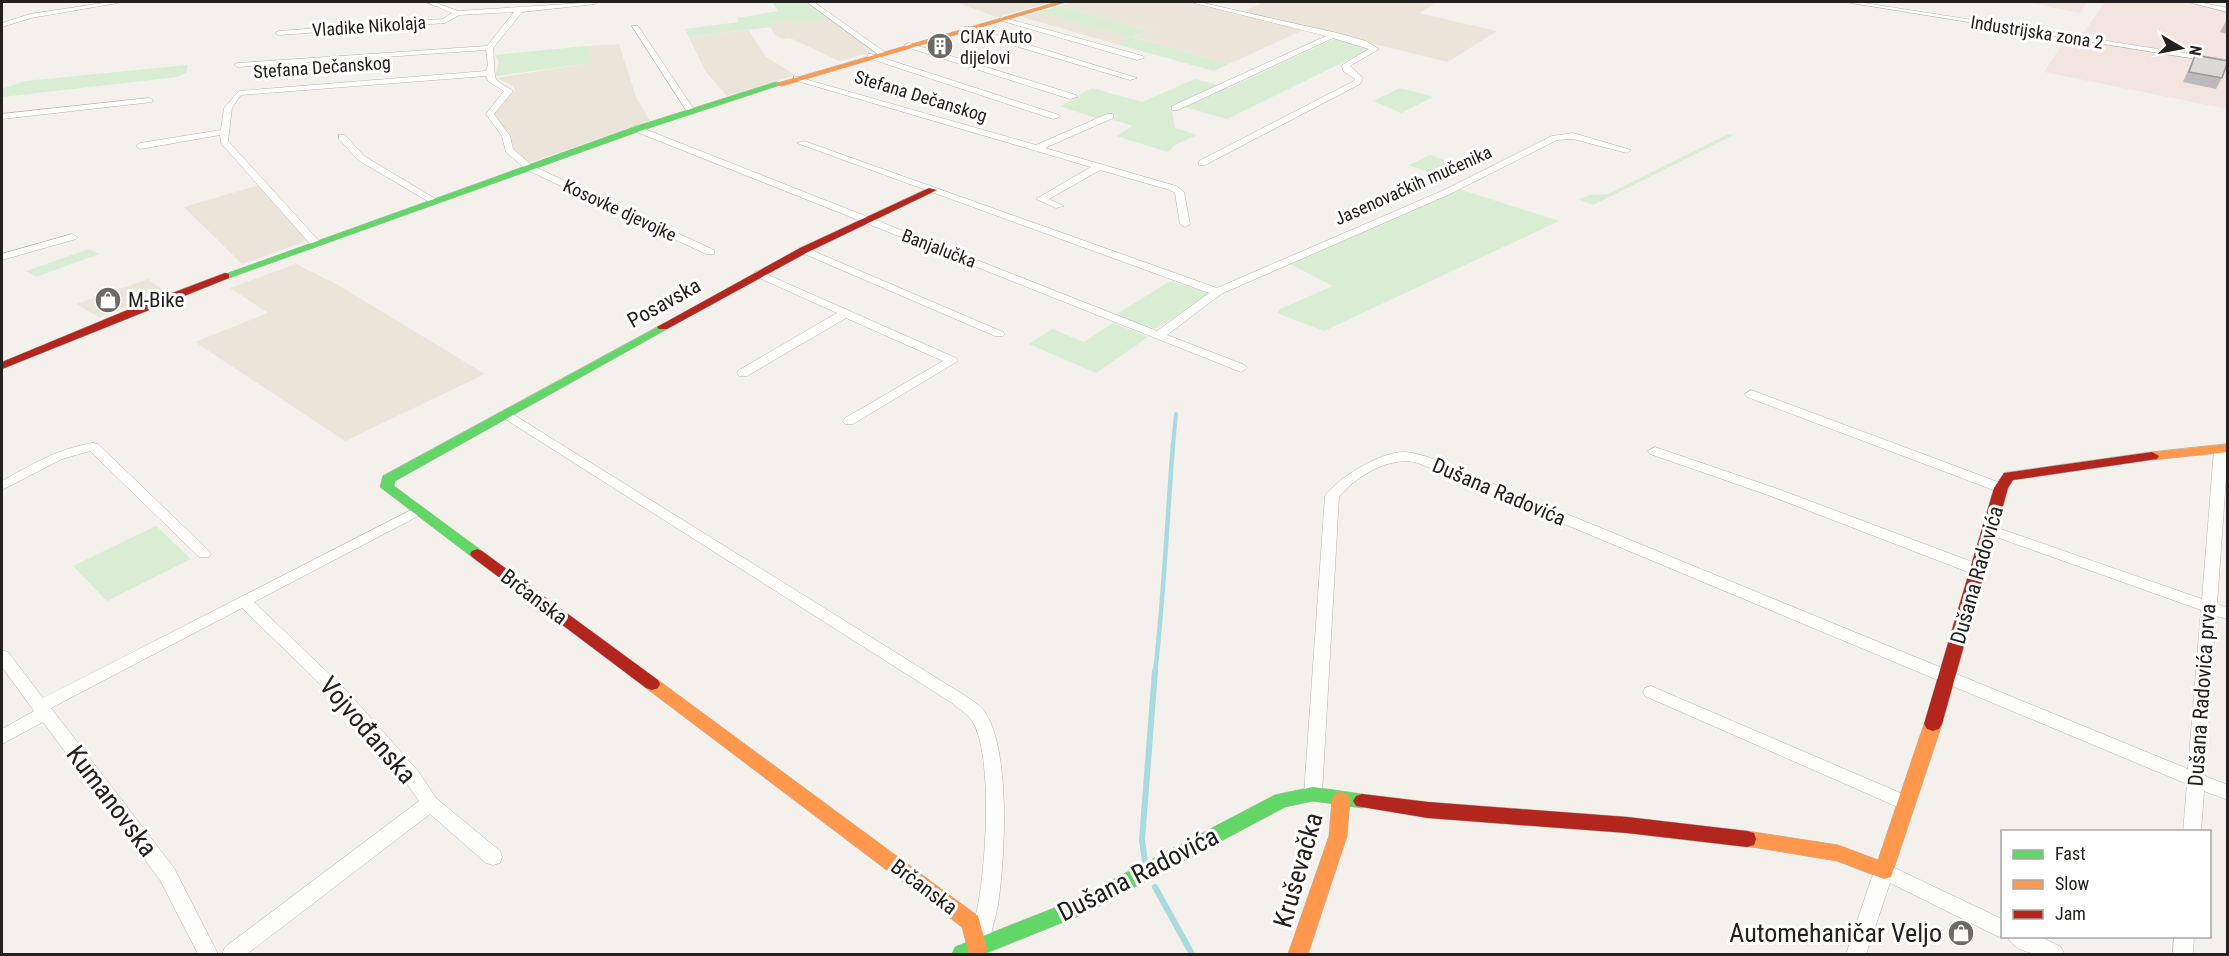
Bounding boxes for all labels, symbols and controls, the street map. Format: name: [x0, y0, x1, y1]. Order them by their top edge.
street label: Industrijska zona 2: [1969, 11, 2105, 53]
street label: Vladike Nikolaja: [311, 12, 427, 40]
north arrow: [2151, 18, 2211, 78]
place label: CIAK Auto dijelovi: [960, 26, 1032, 68]
building icon: CIAK Auto dijelovi: [925, 31, 955, 61]
text: N: [2185, 44, 2205, 57]
street label: Stefana Dečanskog: [253, 52, 391, 82]
street label: Stefana Dečanskog: [852, 66, 990, 126]
street label: Jasenovačkih mučenika: [1331, 141, 1495, 229]
street label: Kosovke djevojke: [560, 175, 680, 245]
street label: Banjalučka: [899, 224, 979, 272]
street label: Posavska: [623, 273, 705, 333]
shop icon: M-Bike: [93, 285, 123, 315]
place label: M-Bike: [128, 288, 185, 312]
street label: Dušana Radovića: [1429, 453, 1569, 531]
street label: Dušana Radovića: [1946, 503, 2008, 647]
street label: Brčanska: [496, 564, 572, 630]
street label: Dušana Radovića prva: [2184, 603, 2220, 787]
street label: Vojvođanska: [313, 670, 423, 790]
street label: Kumanovska: [61, 740, 163, 862]
street label: Kruševačka: [1267, 809, 1329, 931]
street label: Dušana Radovića: [1053, 821, 1223, 927]
legend: [2001, 830, 2211, 938]
text: Fast: [2055, 843, 2086, 864]
street label: Brčanska: [886, 854, 962, 920]
text: Slow: [2055, 873, 2090, 894]
text: Jam: [2055, 903, 2086, 924]
place label: Automehaničar Veljo: [1729, 918, 1942, 948]
shop icon: Automehaničar Veljo: [1946, 918, 1976, 948]

